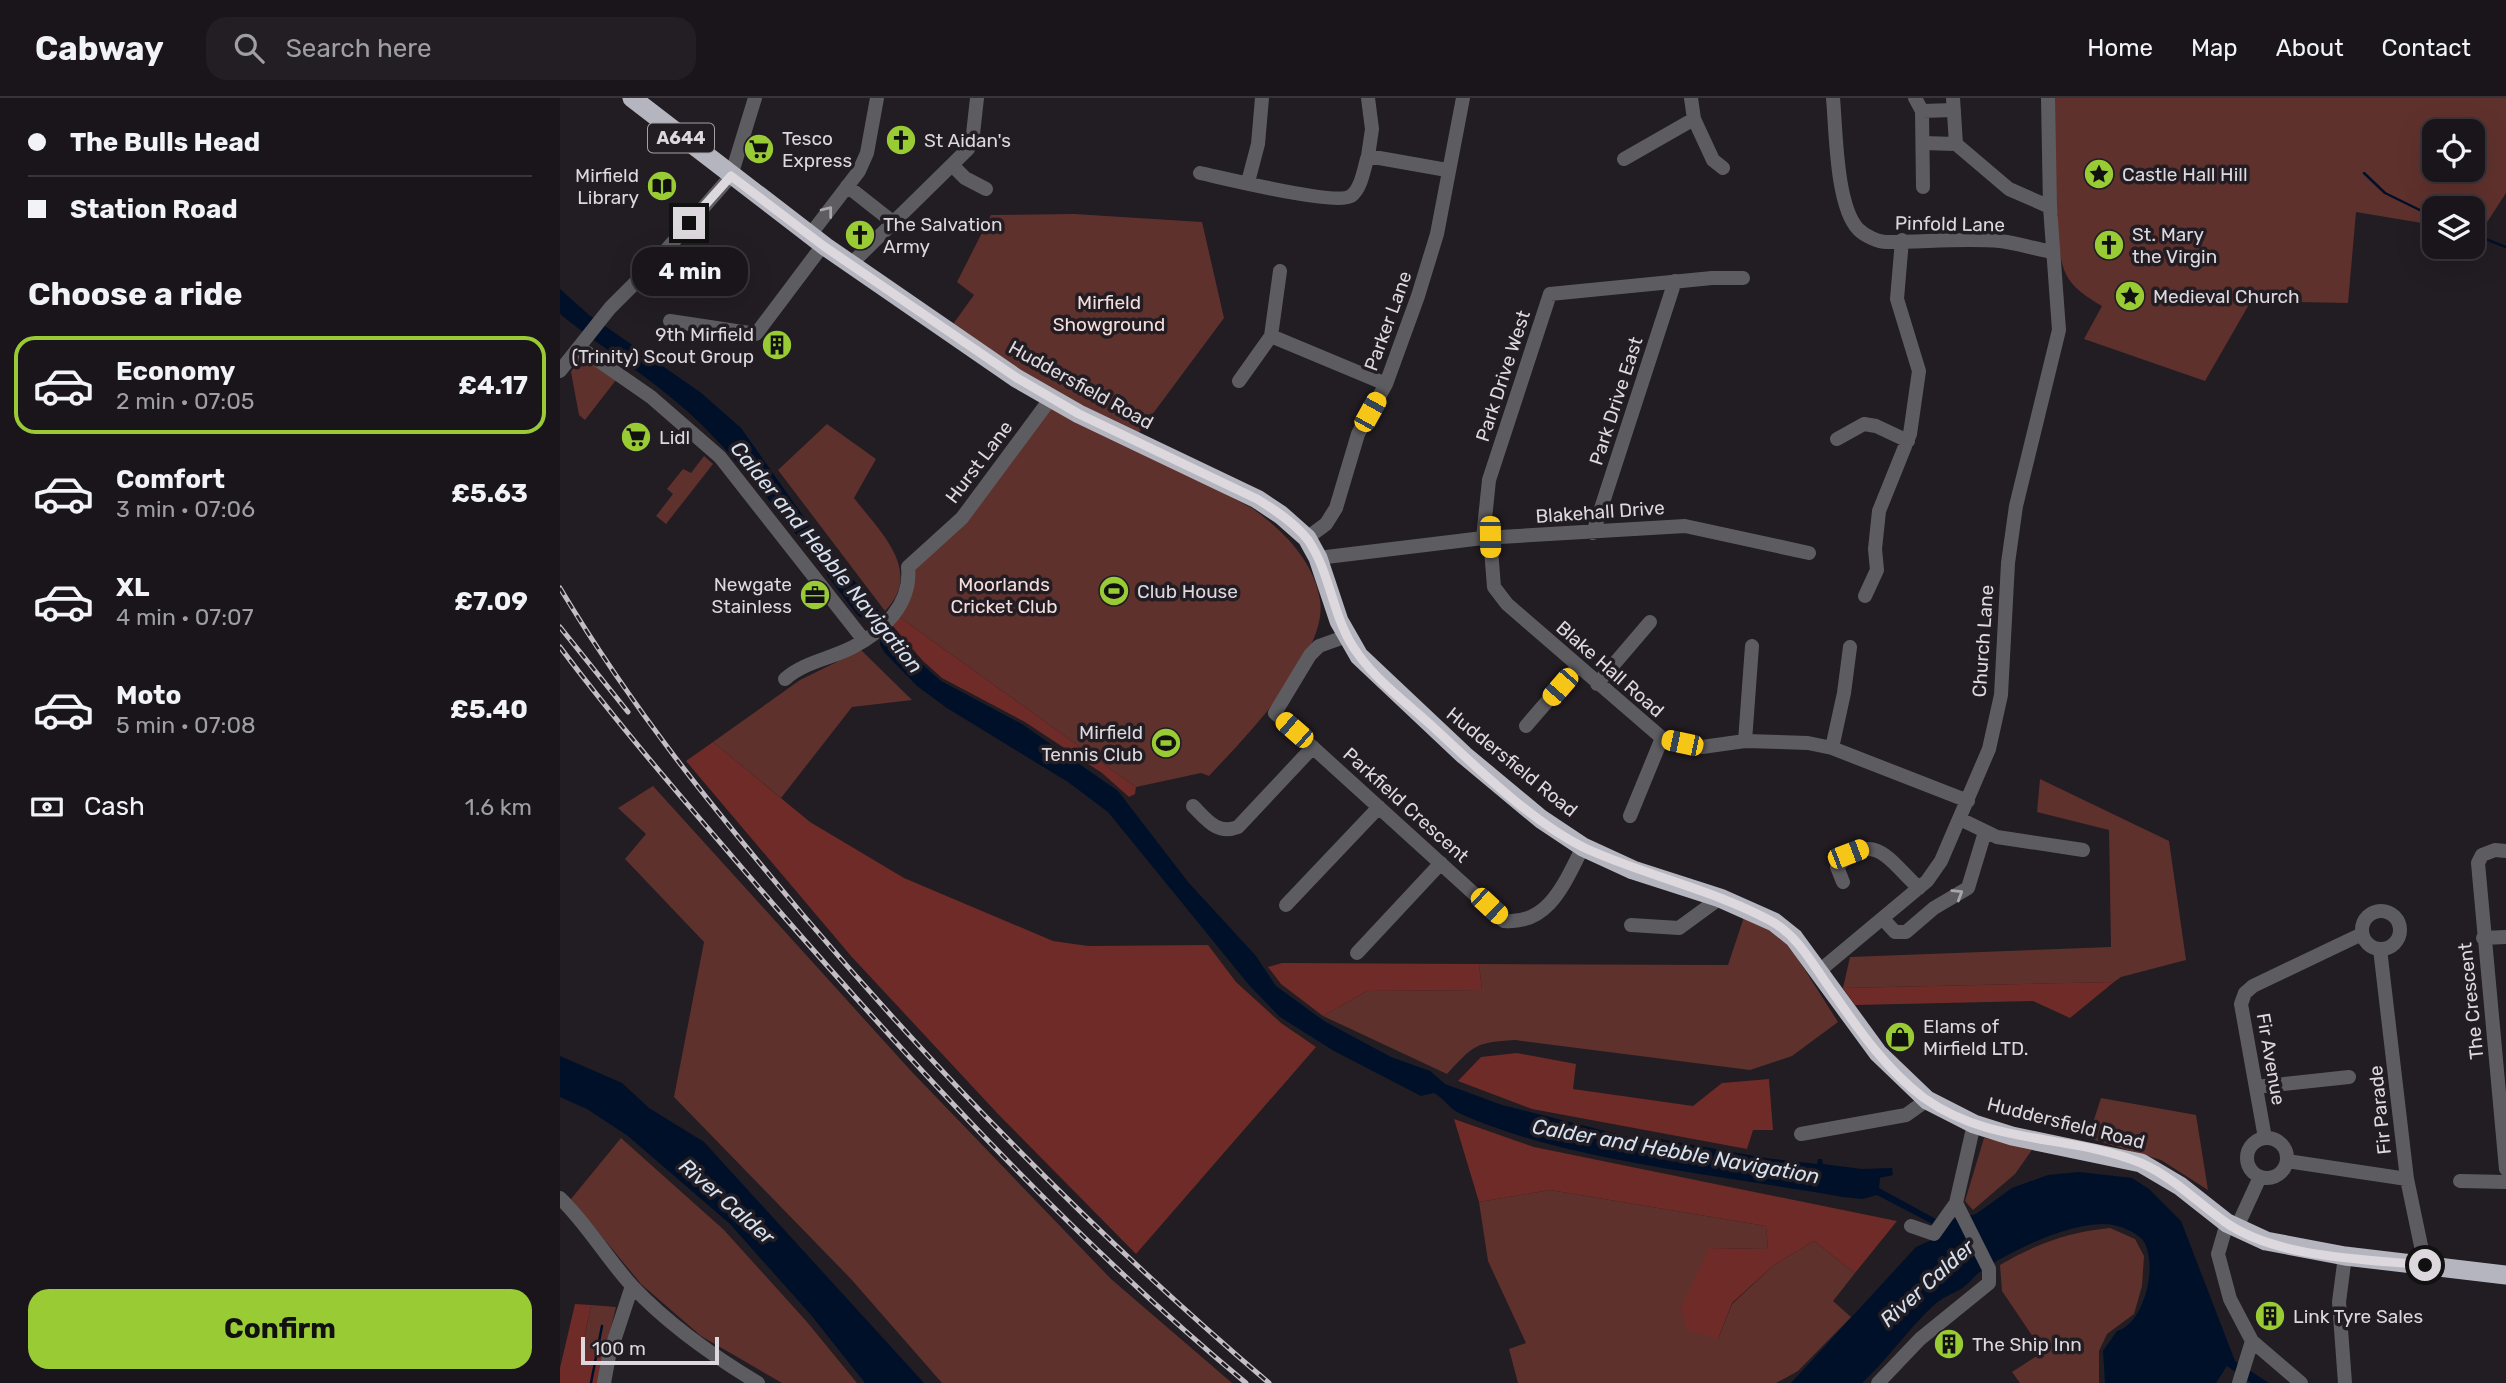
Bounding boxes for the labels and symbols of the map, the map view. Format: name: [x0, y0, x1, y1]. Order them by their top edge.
church icon: St Aidan's: [884, 123, 918, 157]
road number: A644: [648, 124, 714, 153]
place label: Tesco Express: [782, 127, 852, 172]
place label: St Aidan's: [924, 129, 1011, 152]
supermarket icon: Tesco Express: [742, 132, 776, 166]
place icon: Castle Hall Hill: [2082, 157, 2116, 191]
place label: Castle Hall Hill: [2122, 163, 2248, 186]
place label: Mirfield Library: [575, 164, 639, 209]
library icon: Mirfield Library: [645, 169, 679, 203]
one-way arrow: [820, 206, 833, 218]
route end: [673, 207, 705, 239]
street label: Pinfold Lane: [1895, 212, 2005, 236]
place label: The Salvation Army: [883, 213, 1002, 258]
church icon: The Salvation Army: [843, 218, 877, 252]
place label: St. Mary the Virgin: [2132, 223, 2217, 268]
church icon: St. Mary the Virgin: [2092, 228, 2126, 262]
callout: 4 min: [631, 248, 747, 296]
street label: Parker Lane: [1359, 268, 1417, 374]
place icon: Medieval Church: [2113, 279, 2147, 313]
place label: Medieval Church: [2153, 285, 2300, 308]
park label: Mirfield Showground: [1053, 291, 1165, 336]
street label: Park Drive West: [1471, 307, 1535, 445]
place label: 9th Mirfield (Trinity) Scout Group: [572, 323, 754, 368]
building icon: 9th Mirfield (Trinity) Scout Group: [760, 328, 794, 362]
street label: Park Drive East: [1584, 333, 1648, 468]
street label: Huddersfield Road: [1005, 336, 1157, 434]
car: [1351, 389, 1390, 435]
street label: Hurst Lane: [941, 416, 1017, 508]
supermarket icon: Lidl: [619, 420, 653, 454]
place label: Lidl: [659, 426, 690, 449]
water label: Calder and Hebble Navigation: [726, 436, 928, 678]
street label: Blakehall Drive: [1535, 496, 1665, 528]
car: [1480, 516, 1501, 558]
place label: Newgate Stainless: [712, 573, 792, 618]
park label: Moorlands Cricket Club: [951, 573, 1057, 618]
sports icon: Club House: [1097, 574, 1131, 608]
office icon: Newgate Stainless: [798, 578, 832, 612]
place label: Club House: [1137, 580, 1238, 603]
street label: Church Lane: [1968, 584, 1998, 698]
street label: Blake Hall Road: [1551, 616, 1669, 722]
car: [1539, 664, 1582, 710]
street label: Huddersfield Road: [1442, 702, 1582, 822]
car: [1272, 708, 1317, 752]
place label: Mirfield Tennis Club: [1041, 721, 1143, 766]
sports icon: Mirfield Tennis Club: [1149, 726, 1183, 760]
car: [1660, 728, 1705, 758]
street label: Parkfield Crescent: [1338, 743, 1474, 868]
car: [1825, 837, 1872, 871]
car: [1467, 884, 1512, 928]
one-way arrow: [1950, 890, 1963, 903]
street label: The Crescent: [2453, 941, 2489, 1061]
street label: Fir Avenue: [2252, 1011, 2290, 1107]
place label: Elams of Mirfield LTD.: [1923, 1015, 2029, 1060]
shop icon: Elams of Mirfield LTD.: [1883, 1020, 1917, 1054]
street label: Fir Parade: [2364, 1064, 2396, 1156]
street label: Huddersfield Road: [1985, 1092, 2147, 1154]
water label: Calder and Hebble Navigation: [1530, 1113, 1822, 1189]
water label: River Calder: [674, 1153, 781, 1250]
water label: River Calder: [1875, 1234, 1980, 1332]
route start: [2409, 1249, 2441, 1281]
building icon: Link Tyre Sales: [2253, 1299, 2287, 1333]
place label: Link Tyre Sales: [2293, 1305, 2423, 1328]
building icon: The Ship Inn: [1932, 1327, 1966, 1361]
place label: The Ship Inn: [1972, 1333, 2082, 1356]
scale bar: [581, 1334, 719, 1366]

